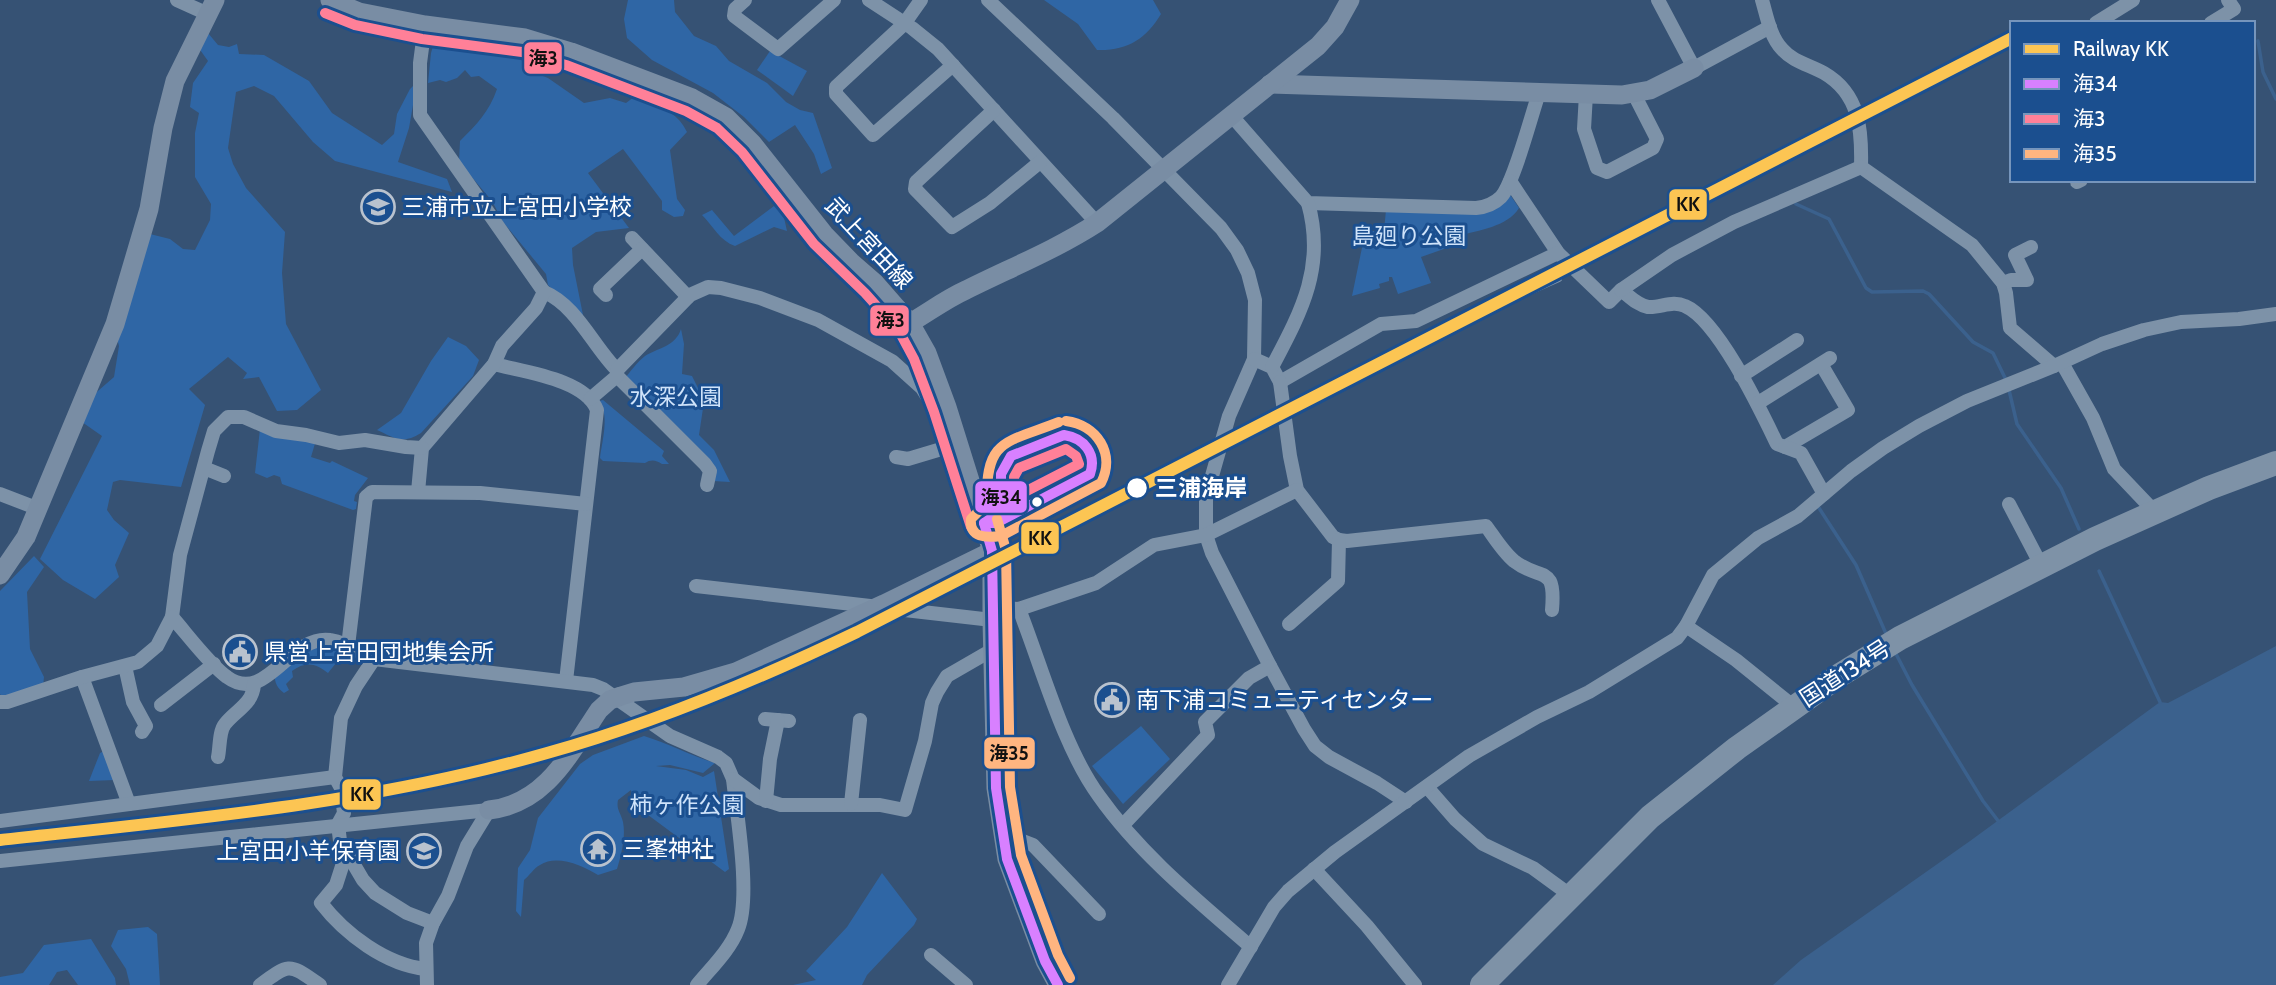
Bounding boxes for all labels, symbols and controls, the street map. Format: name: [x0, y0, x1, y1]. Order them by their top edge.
legend: [2010, 21, 2255, 182]
text: Railway KK: [2073, 36, 2169, 61]
line badge: 海3: [523, 41, 563, 75]
text: 海3: [528, 47, 558, 70]
text: 海34: [2073, 71, 2118, 96]
text: 海3: [2073, 106, 2105, 131]
text: 海35: [2073, 141, 2117, 166]
school or university icon: 三浦市立上宮田小学校: [359, 188, 397, 226]
line badge: KK: [1668, 188, 1708, 221]
street label: 武上宮田線: [820, 191, 918, 295]
place label: 三浦市立上宮田小学校: [402, 193, 632, 221]
text: KK: [1676, 193, 1700, 216]
park label: 島廻り公園: [1352, 222, 1467, 250]
line badge: 海3: [869, 304, 910, 337]
text: 海3: [875, 309, 905, 332]
park label: 水深公園: [630, 383, 722, 411]
place label: 三浦海岸: [1155, 474, 1247, 502]
marker: 三浦海岸: [1125, 476, 1149, 500]
line badge: 海34: [974, 480, 1028, 514]
text: 海34: [980, 486, 1022, 509]
unlabelled marker: [1030, 495, 1044, 509]
line badge: KK: [1020, 521, 1060, 555]
text: KK: [1028, 527, 1052, 550]
public building icon: 県営上宮田団地集会所: [221, 633, 259, 671]
street label: 国道134号: [1794, 633, 1896, 713]
place label: 県営上宮田団地集会所: [264, 638, 494, 666]
public building icon: 南下浦コミュニティセンター: [1093, 681, 1131, 719]
place label: 南下浦コミュニティセンター: [1136, 686, 1434, 714]
line badge: 海35: [983, 736, 1036, 770]
text: 海35: [989, 742, 1029, 765]
line badge: KK: [341, 778, 382, 811]
text: KK: [350, 783, 374, 806]
park label: 柿ヶ作公園: [630, 791, 745, 819]
temple icon: 三峯神社: [579, 830, 617, 868]
school or university icon: 上宮田小羊保育園: [405, 832, 443, 870]
place label: 三峯神社: [622, 835, 714, 863]
place label: 上宮田小羊保育園: [216, 837, 400, 865]

